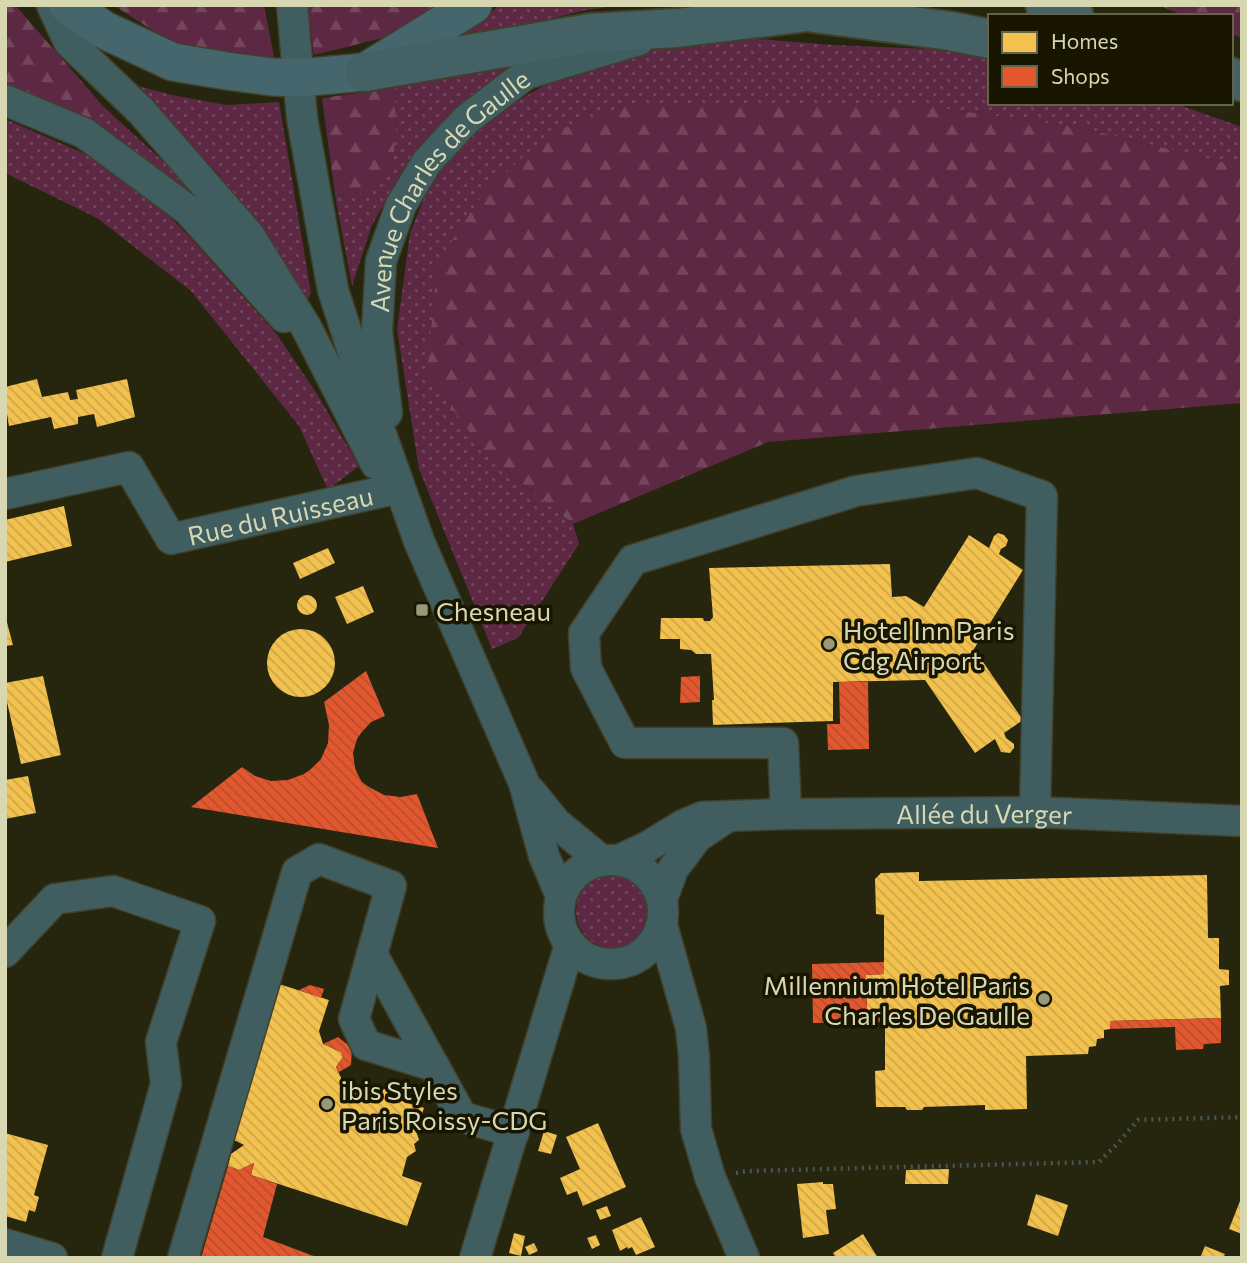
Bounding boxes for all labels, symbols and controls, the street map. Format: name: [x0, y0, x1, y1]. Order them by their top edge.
legend: [988, 14, 1233, 105]
text: Homes: [1051, 28, 1118, 53]
street label: Avenue Charles de Gaulle: [363, 62, 535, 313]
text: Shops: [1051, 63, 1110, 88]
street label: Rue du Ruisseau: [184, 479, 376, 550]
place label: Chesneau: [436, 595, 551, 626]
marker: Chesneau: [414, 602, 430, 618]
place label: Hotel Inn Paris Cdg Airport: [843, 614, 1014, 675]
marker: Hotel Inn Paris Cdg Airport: [821, 636, 837, 652]
street label: Allée du Verger: [896, 796, 1073, 829]
place label: Millennium Hotel Paris Charles De Gaulle: [763, 969, 1030, 1030]
marker: Millennium Hotel Paris Charles De Gaulle: [1036, 991, 1052, 1007]
place label: ibis Styles Paris Roissy-CDG: [341, 1074, 547, 1135]
marker: ibis Styles Paris Roissy-CDG: [319, 1096, 335, 1112]

